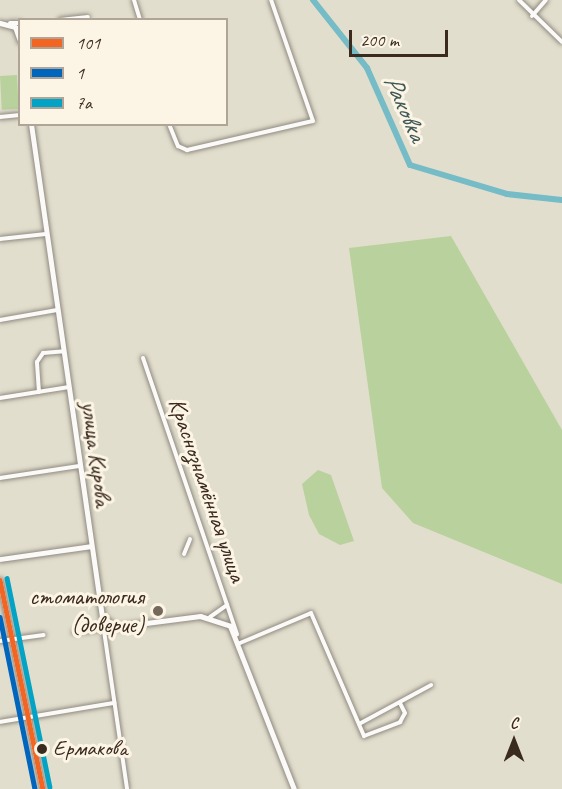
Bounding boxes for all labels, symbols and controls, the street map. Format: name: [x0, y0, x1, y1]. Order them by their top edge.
legend: [18, 18, 228, 126]
scale bar: [352, 18, 451, 56]
text: 200 m: [360, 29, 399, 51]
text: 101: [76, 32, 100, 54]
text: 1: [76, 62, 84, 84]
water label: Раковка: [377, 70, 433, 146]
text: 7а: [76, 92, 92, 114]
street label: Краснознамённая улица: [162, 393, 252, 587]
street label: улица Кирова: [74, 400, 118, 508]
place label: стоматология (доверие): [29, 583, 144, 639]
marker: стоматология (доверие): [149, 602, 167, 620]
north arrow: [484, 711, 544, 771]
text: С: [510, 713, 518, 733]
place label: Ермакова: [53, 736, 127, 762]
marker: Ермакова: [36, 743, 48, 755]

